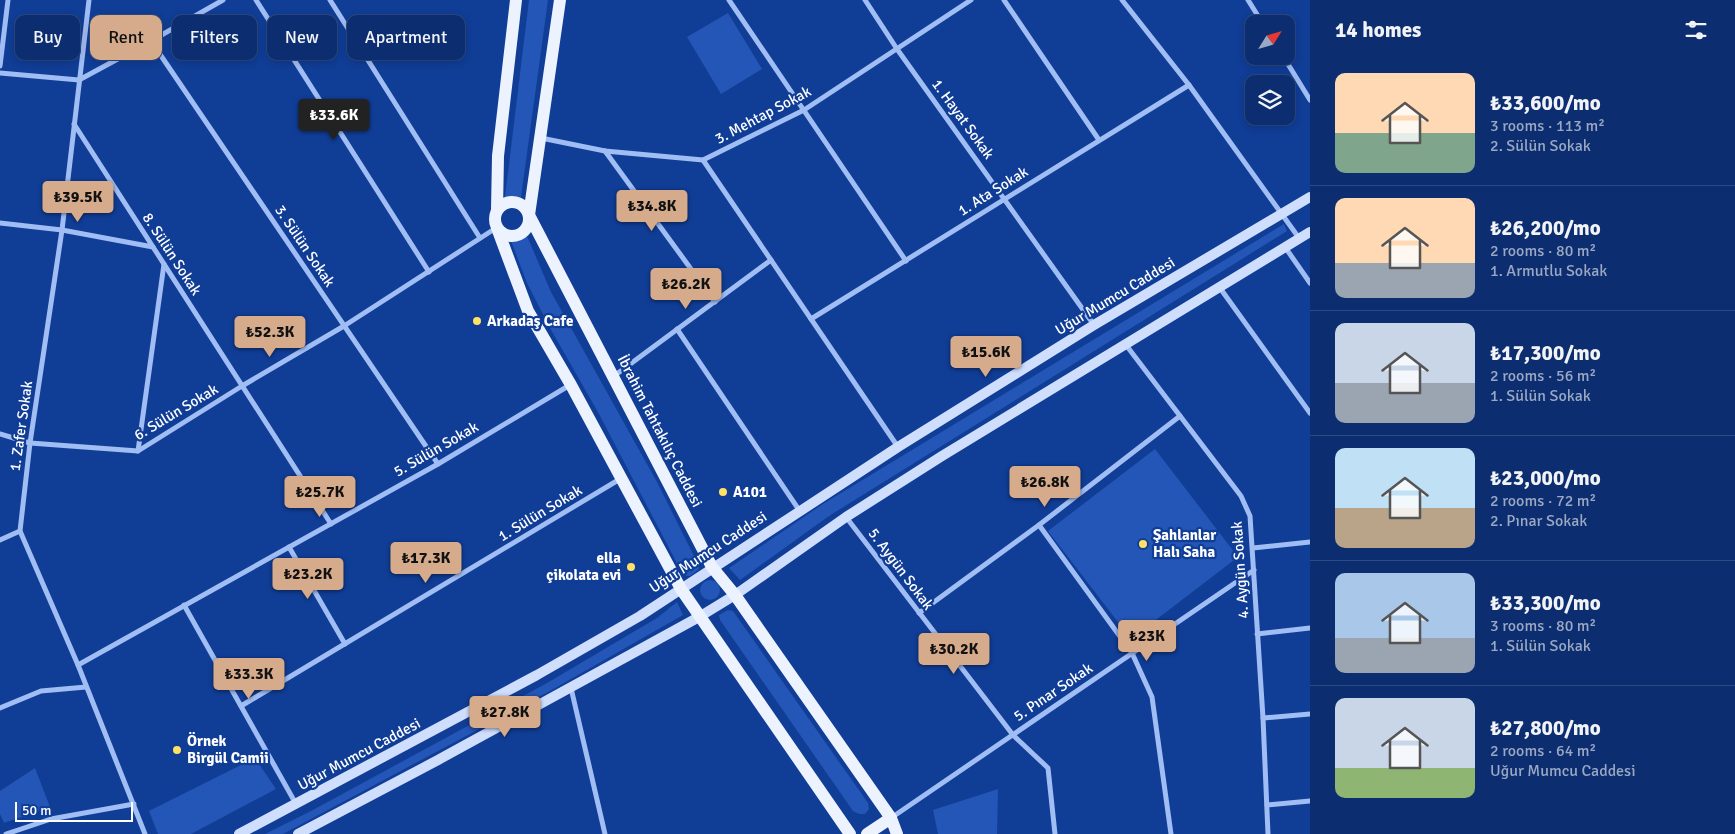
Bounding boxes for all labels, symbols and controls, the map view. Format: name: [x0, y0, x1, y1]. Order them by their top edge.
chip: Buy: [15, 15, 80, 60]
chip: Rent: [90, 15, 162, 60]
chip: Filters: [172, 15, 257, 60]
chip: New: [267, 15, 337, 60]
chip: Apartment: [347, 15, 465, 60]
north arrow: [1245, 15, 1295, 65]
map controls: [1245, 15, 1295, 125]
icon: filters: [1682, 16, 1710, 44]
text: 14 homes: [1335, 17, 1421, 43]
street label: 1. Hayat Sokak: [928, 75, 998, 163]
button: layers: [1245, 75, 1295, 125]
street label: 3. Mehtap Sokak: [712, 82, 814, 148]
text: ₺33,600/mo: [1490, 90, 1601, 116]
icon: home: [1375, 93, 1435, 153]
pin: ₺33.6K: [293, 98, 375, 141]
text: ₺33.6K: [309, 105, 359, 125]
text: 3 rooms · 113 m²: [1490, 116, 1605, 136]
text: 2. Sülün Sokak: [1490, 136, 1591, 156]
street label: 1. Ata Sokak: [955, 162, 1032, 220]
pin: ₺39.5K: [37, 180, 119, 223]
text: ₺39.5K: [53, 187, 103, 207]
pin: ₺34.8K: [611, 190, 693, 232]
text: ₺34.8K: [627, 196, 677, 216]
street label: 3. Sülün Sokak: [271, 202, 339, 291]
street label: 8. Sülün Sokak: [139, 209, 206, 299]
text: ₺26,200/mo: [1490, 215, 1601, 241]
icon: home: [1375, 218, 1435, 278]
text: 2 rooms · 80 m²: [1490, 241, 1596, 261]
street label: Uğur Mumcu Caddesi: [1052, 253, 1178, 339]
text: 1. Armutlu Sokak: [1490, 261, 1607, 281]
pin: ₺26.2K: [645, 268, 727, 310]
text: ₺26.2K: [661, 274, 711, 294]
place label: Arkadaş Cafe: [487, 312, 573, 330]
marker: Arkadaş Cafe: [471, 315, 483, 327]
pin: ₺52.3K: [229, 316, 311, 358]
text: ₺52.3K: [245, 322, 295, 342]
pin: ₺15.6K: [945, 336, 1027, 378]
text: ₺17,300/mo: [1490, 340, 1601, 366]
text: ₺15.6K: [961, 342, 1011, 362]
icon: home: [1375, 343, 1435, 403]
street label: İbrahim Tahtakılıç Caddesi: [614, 352, 706, 510]
text: 2 rooms · 56 m²: [1490, 366, 1596, 386]
street label: 1. Zafer Sokak: [6, 379, 36, 472]
street label: 6. Sülün Sokak: [131, 380, 222, 444]
text: 1. Sülün Sokak: [1490, 386, 1591, 406]
street label: 5. Sülün Sokak: [391, 417, 482, 480]
text: ₺23,000/mo: [1490, 465, 1601, 491]
pin: ₺26.8K: [1004, 466, 1086, 508]
icon: home: [1375, 468, 1435, 528]
text: ₺26.8K: [1020, 472, 1070, 492]
pin: ₺25.7K: [279, 476, 361, 518]
street label: 1. Sülün Sokak: [495, 481, 586, 545]
text: ₺25.7K: [295, 482, 345, 502]
place label: A101: [733, 483, 767, 501]
marker: A101: [717, 486, 729, 498]
text: 2 rooms · 72 m²: [1490, 491, 1596, 511]
street label: Uğur Mumcu Caddesi: [646, 507, 770, 597]
text: 2. Pınar Sokak: [1490, 511, 1587, 531]
street label: 4. Aygün Sokak: [1228, 520, 1252, 619]
street label: 5. Aygün Sokak: [864, 525, 938, 614]
place label: Şahlanlar Halı Saha: [1153, 526, 1216, 561]
marker: Şahlanlar Halı Saha: [1137, 538, 1149, 550]
pin: ₺17.3K: [385, 542, 467, 584]
text: ₺17.3K: [401, 548, 451, 568]
place label: ella çikolata evi: [546, 549, 621, 584]
pin: ₺23.2K: [267, 558, 349, 600]
marker: ella çikolata evi: [625, 561, 637, 573]
text: ₺23.2K: [283, 564, 333, 584]
text: ₺33,300/mo: [1490, 590, 1601, 616]
icon: home: [1375, 593, 1435, 653]
text: 3 rooms · 80 m²: [1490, 616, 1596, 636]
pin: ₺23K: [1117, 620, 1177, 662]
text: ₺23K: [1129, 626, 1165, 646]
pin: ₺30.2K: [913, 632, 995, 675]
text: 1. Sülün Sokak: [1490, 636, 1591, 656]
text: ₺30.2K: [929, 639, 979, 659]
pin: ₺33.3K: [208, 658, 290, 700]
street label: 5. Pınar Sokak: [1010, 659, 1096, 725]
text: ₺33.3K: [224, 664, 274, 684]
pin: ₺27.8K: [464, 696, 546, 738]
text: ₺27.8K: [480, 702, 530, 722]
street label: Uğur Mumcu Caddesi: [295, 714, 423, 794]
text: ₺27,800/mo: [1490, 715, 1601, 741]
icon: home: [1375, 718, 1435, 778]
place label: Örnek Birgül Camii: [187, 732, 269, 767]
text: 2 rooms · 64 m²: [1490, 741, 1596, 761]
marker: Örnek Birgül Camii: [171, 744, 183, 756]
text: Uğur Mumcu Caddesi: [1490, 761, 1636, 781]
scale bar: [15, 799, 132, 822]
text: 50 m: [22, 802, 51, 819]

